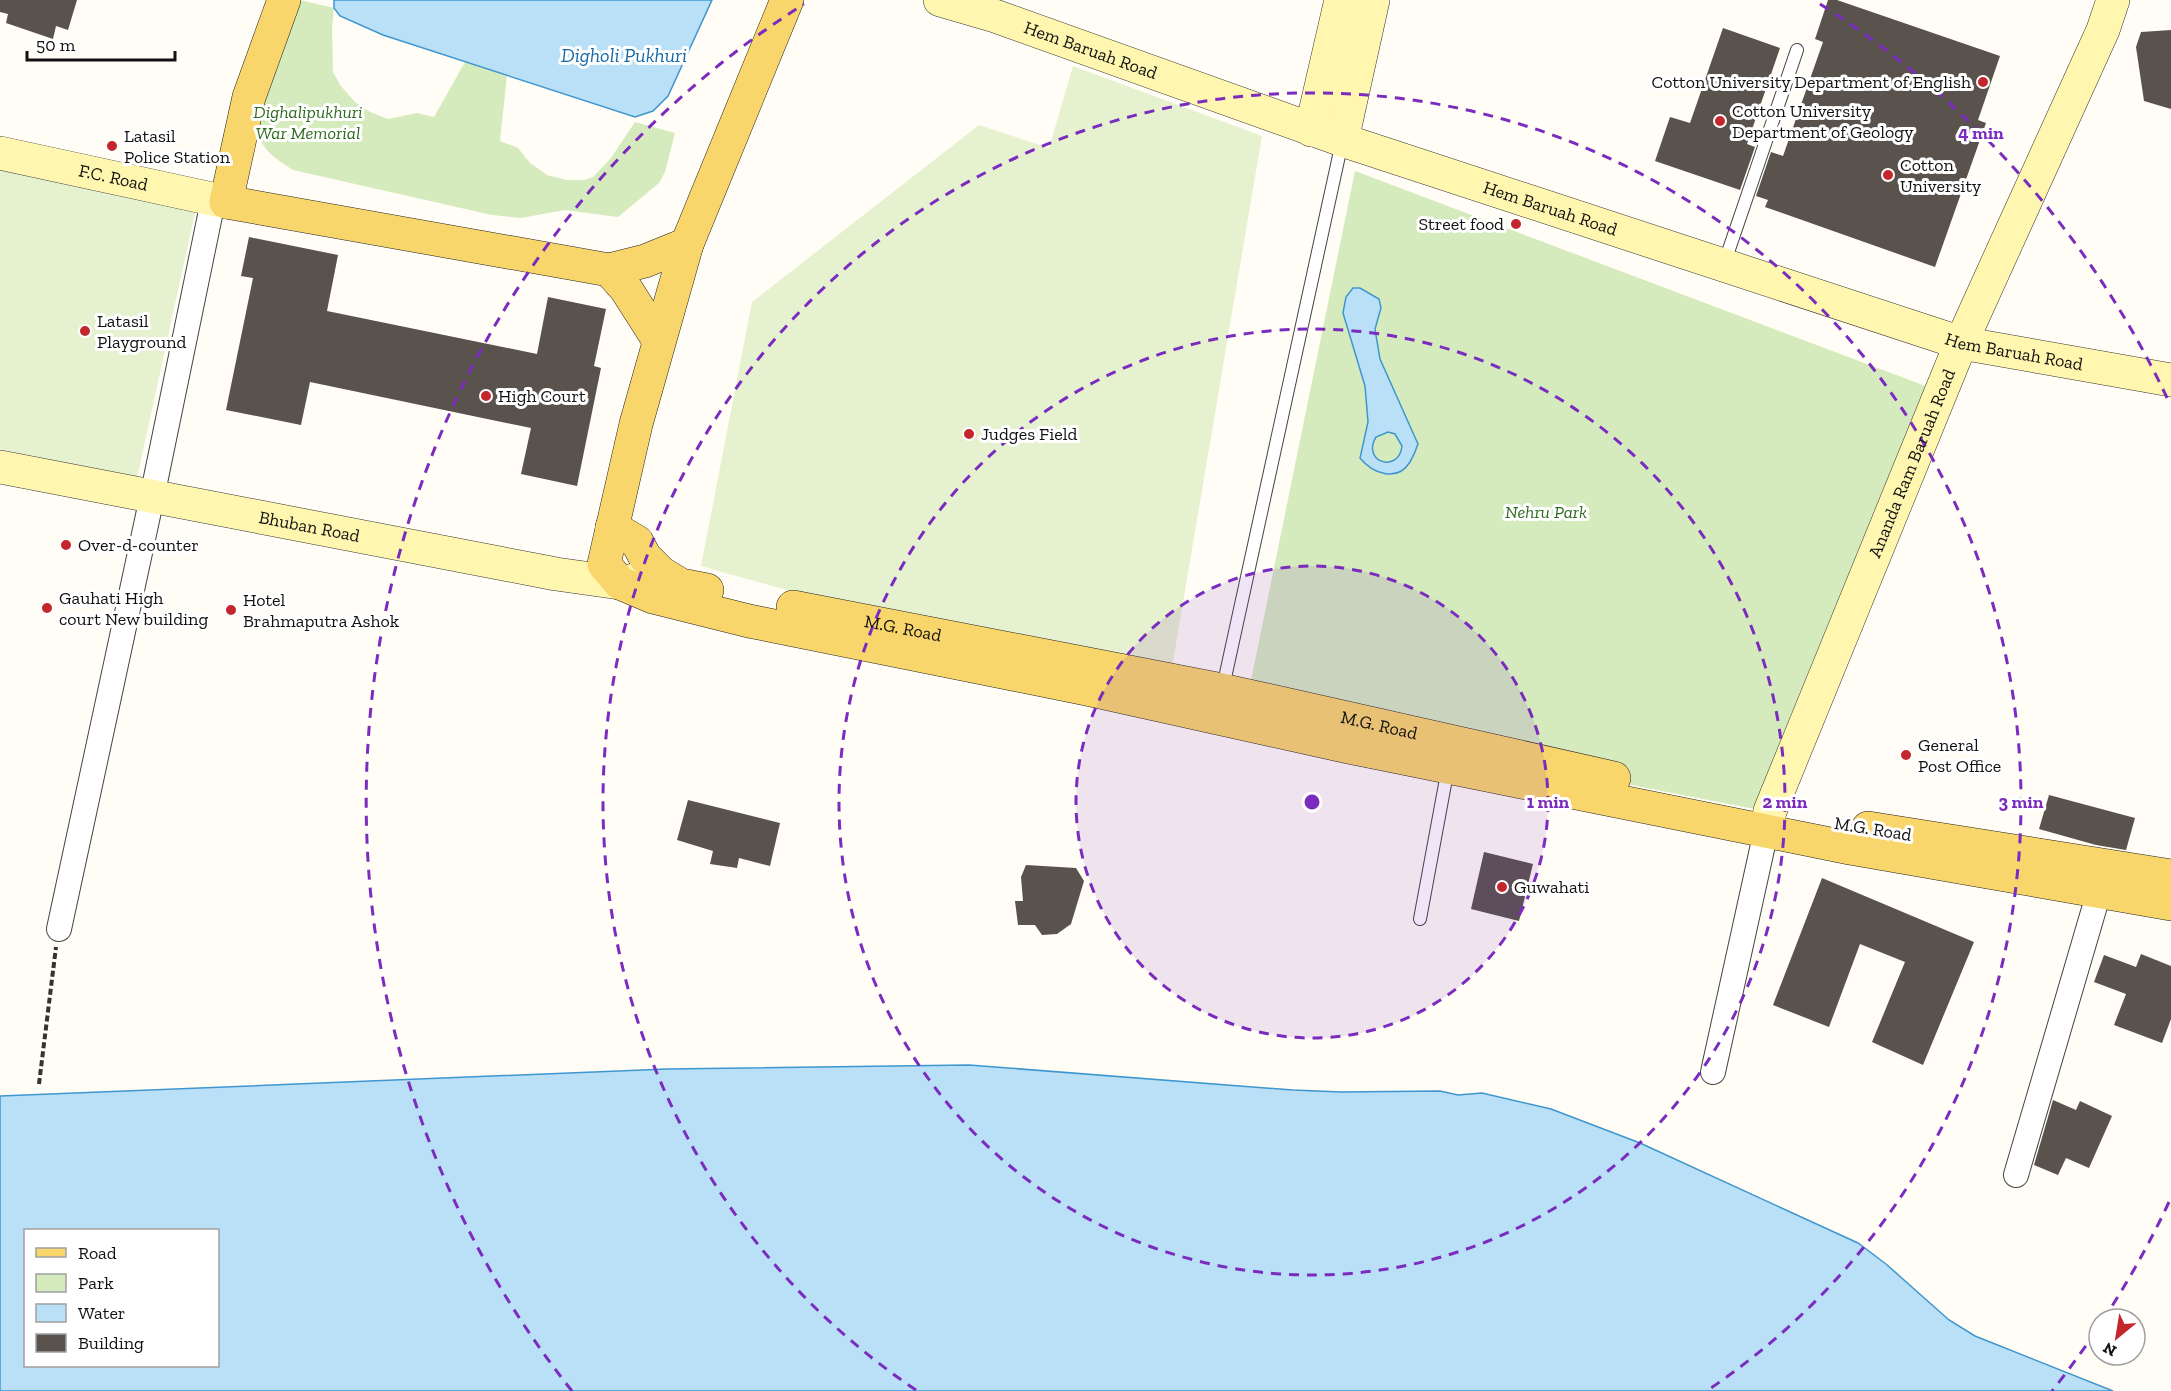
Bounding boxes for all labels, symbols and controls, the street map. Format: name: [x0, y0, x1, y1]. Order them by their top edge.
street label: Hem Baruah Road: [1021, 16, 1160, 84]
scale bar: [27, 24, 176, 62]
text: 50 m: [36, 34, 76, 56]
water label: Digholi Pukhuri: [561, 43, 687, 67]
place label: Cotton University Department of English: [1652, 71, 1971, 93]
marker: Cotton University Department of English: [1976, 75, 1990, 89]
place label: Cotton University Department of Geology: [1732, 100, 1914, 143]
park label: Dighalipukhuri War Memorial: [253, 101, 363, 144]
marker: Cotton University Department of Geology: [1713, 114, 1727, 128]
text: 4 min: [1958, 122, 2004, 144]
place label: Latasil Police Station: [124, 125, 231, 168]
marker: Latasil Police Station: [105, 139, 119, 153]
place label: Cotton University: [1900, 154, 1982, 197]
street label: F.C. Road: [77, 159, 150, 196]
marker: Cotton University: [1881, 168, 1895, 182]
street label: Hem Baruah Road: [1480, 176, 1620, 241]
place label: Street food: [1419, 213, 1504, 235]
marker: Street food: [1509, 217, 1523, 231]
place label: Latasil Playground: [97, 310, 186, 353]
marker: Latasil Playground: [78, 324, 92, 338]
street label: Hem Baruah Road: [1942, 328, 2085, 375]
street label: Ananda Ram Baruah Road: [1864, 366, 1960, 561]
place label: High Court: [498, 385, 586, 407]
marker: High Court: [479, 389, 493, 403]
place label: Judges Field: [981, 423, 1077, 445]
marker: Judges Field: [962, 427, 976, 441]
park label: Nehru Park: [1505, 501, 1587, 523]
street label: Bhuban Road: [257, 506, 362, 547]
place label: Over-d-counter: [78, 534, 199, 556]
marker: Over-d-counter: [59, 538, 73, 552]
place label: Gauhati High court New building: [59, 587, 208, 630]
place label: Hotel Brahmaputra Ashok: [243, 589, 400, 632]
marker: Gauhati High court New building: [40, 601, 54, 615]
marker: Hotel Brahmaputra Ashok: [224, 603, 238, 617]
street label: M.G. Road: [863, 610, 943, 647]
street label: M.G. Road: [1339, 706, 1420, 745]
place label: General Post Office: [1918, 734, 2001, 777]
marker: General Post Office: [1899, 748, 1913, 762]
text: 1 min: [1527, 791, 1570, 813]
text: 2 min: [1763, 791, 1808, 813]
text: 3 min: [1999, 791, 2044, 813]
centre of rings: [1302, 792, 1322, 812]
street label: M.G. Road: [1833, 812, 1913, 846]
place label: Guwahati: [1514, 876, 1589, 898]
marker: Guwahati: [1495, 880, 1509, 894]
legend: [24, 1229, 219, 1367]
text: Road: [78, 1242, 117, 1264]
text: Park: [78, 1272, 114, 1294]
text: Water: [78, 1302, 125, 1324]
north arrow: [2087, 1307, 2147, 1367]
text: Building: [78, 1332, 144, 1354]
text: N: [2100, 1338, 2120, 1361]

